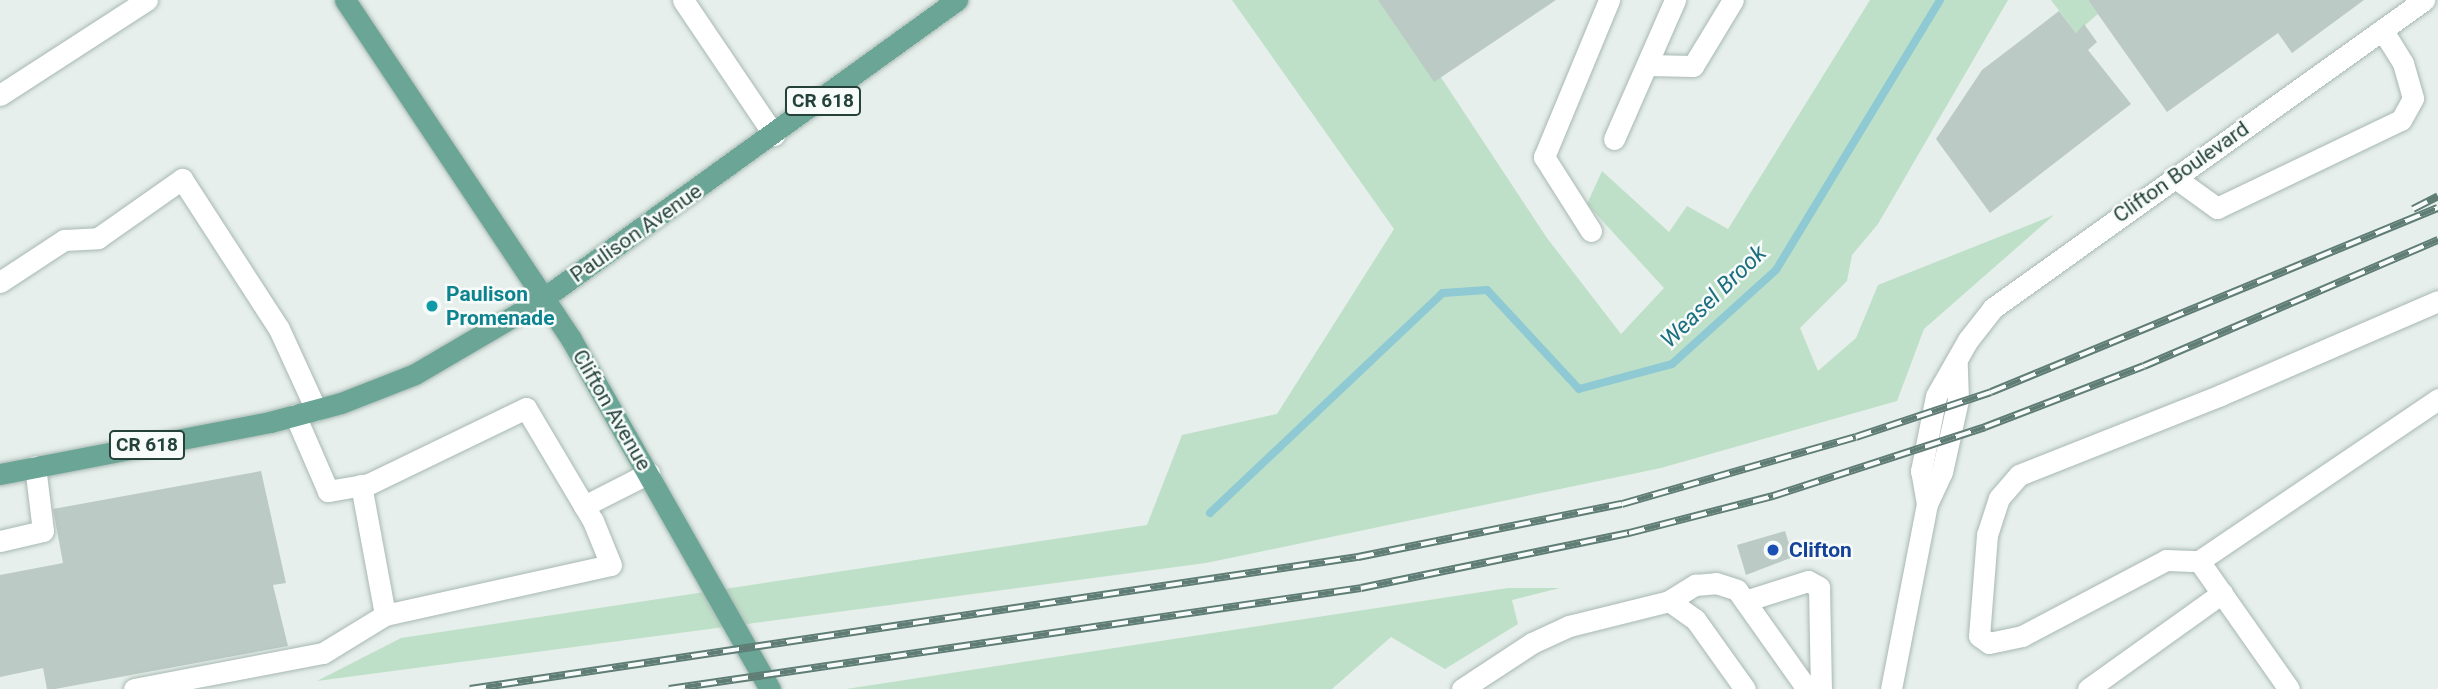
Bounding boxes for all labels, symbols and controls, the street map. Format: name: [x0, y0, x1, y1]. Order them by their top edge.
road number: CR 618: [784, 86, 862, 116]
street label: Clifton Boulevard: [2108, 116, 2254, 228]
street label: Paulison Avenue: [565, 178, 707, 288]
water label: Weasel Brook: [1656, 240, 1772, 354]
place label: Paulison Promenade: [446, 281, 554, 331]
marker: Paulison Promenade: [424, 298, 440, 314]
street label: Clifton Avenue: [567, 345, 657, 475]
road number: CR 618: [108, 430, 186, 460]
place label: Clifton: [1789, 537, 1852, 563]
marker: Clifton: [1763, 540, 1783, 560]

